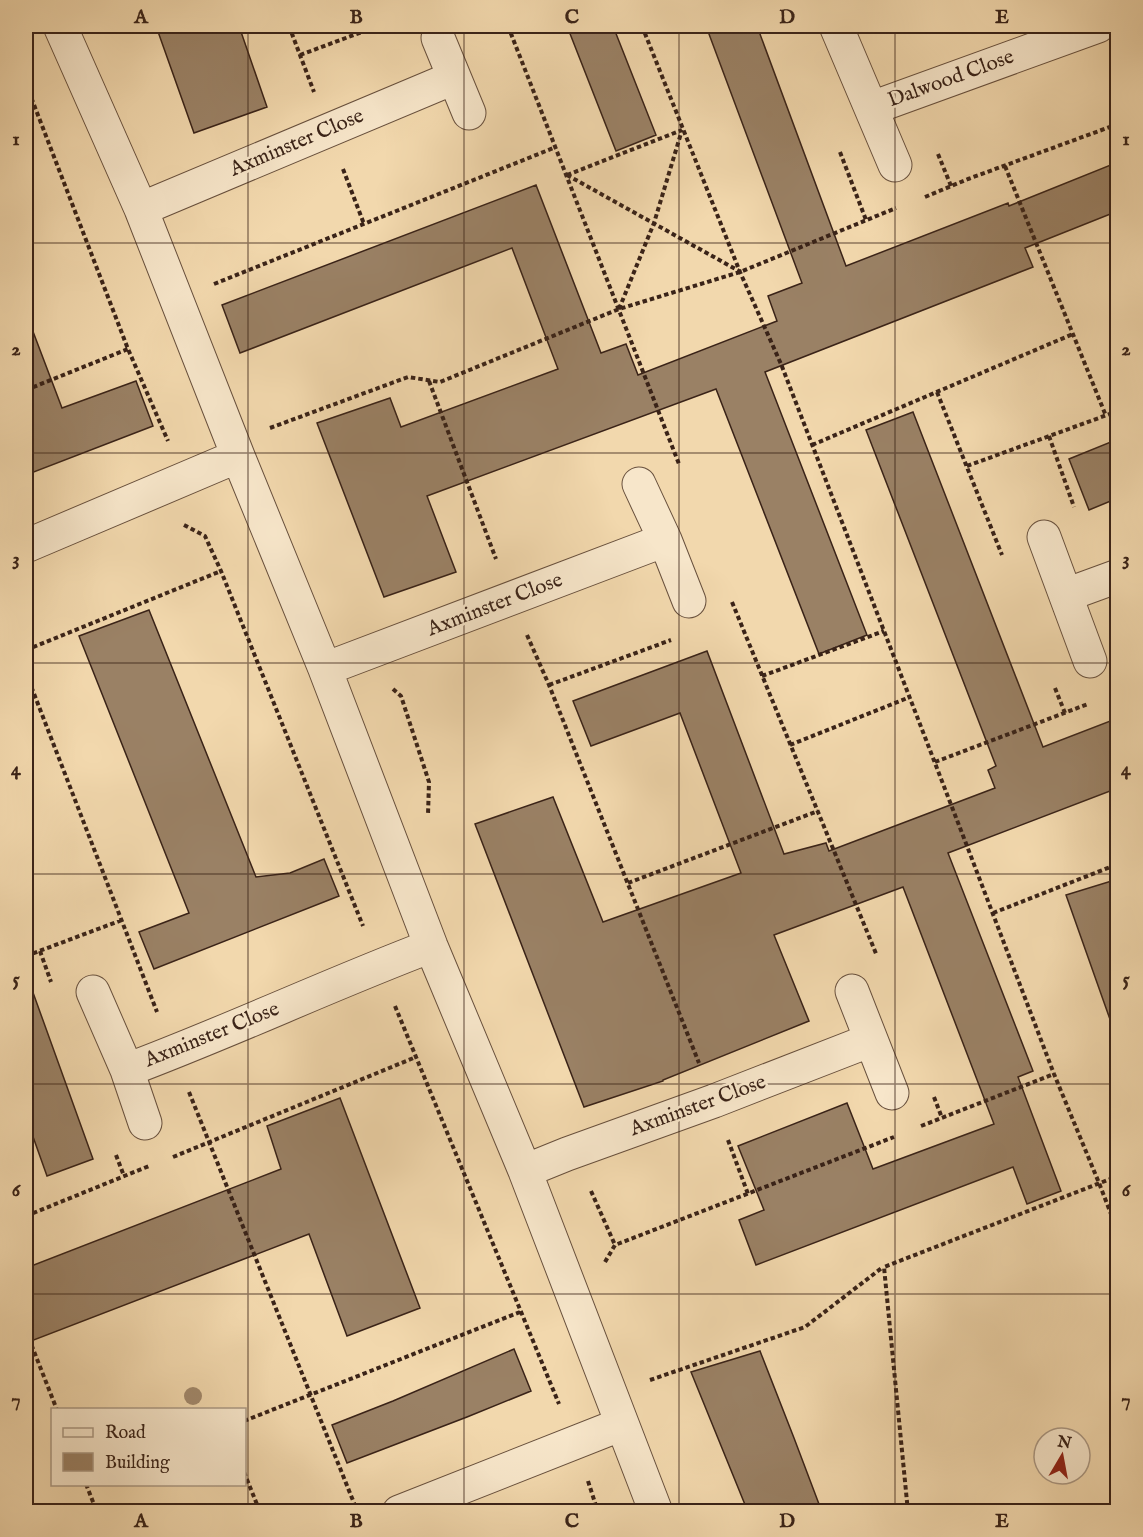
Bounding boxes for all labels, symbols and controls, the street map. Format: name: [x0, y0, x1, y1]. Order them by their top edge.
text: A: [133, 5, 149, 30]
text: B: [349, 5, 363, 30]
text: C: [565, 5, 579, 30]
text: D: [779, 5, 795, 30]
text: E: [995, 5, 1009, 30]
street label: Dalwood Close: [884, 44, 1018, 114]
street label: Axminster Close: [225, 103, 368, 184]
text: 1: [12, 127, 20, 152]
text: 1: [1122, 127, 1130, 152]
text: 2: [11, 337, 21, 362]
text: 2: [1121, 337, 1131, 362]
text: 3: [12, 547, 20, 572]
text: 3: [1122, 547, 1130, 572]
street label: Axminster Close: [422, 567, 567, 644]
text: 4: [11, 757, 22, 782]
text: 4: [1121, 757, 1132, 782]
text: 5: [12, 967, 20, 992]
text: 5: [1122, 967, 1130, 992]
street label: Axminster Close: [140, 996, 284, 1075]
street label: Axminster Close: [625, 1069, 770, 1143]
text: 6: [12, 1178, 22, 1203]
text: 6: [1122, 1178, 1132, 1203]
text: 7: [11, 1388, 21, 1413]
text: 7: [1121, 1388, 1131, 1413]
legend: [51, 1408, 246, 1486]
text: Road: [105, 1422, 146, 1445]
north arrow: [1032, 1426, 1092, 1486]
text: N: [1055, 1432, 1073, 1454]
text: Building: [105, 1452, 170, 1475]
text: A: [133, 1509, 149, 1534]
text: B: [349, 1509, 363, 1534]
text: C: [565, 1509, 579, 1534]
text: D: [779, 1509, 795, 1534]
text: E: [995, 1509, 1009, 1534]

